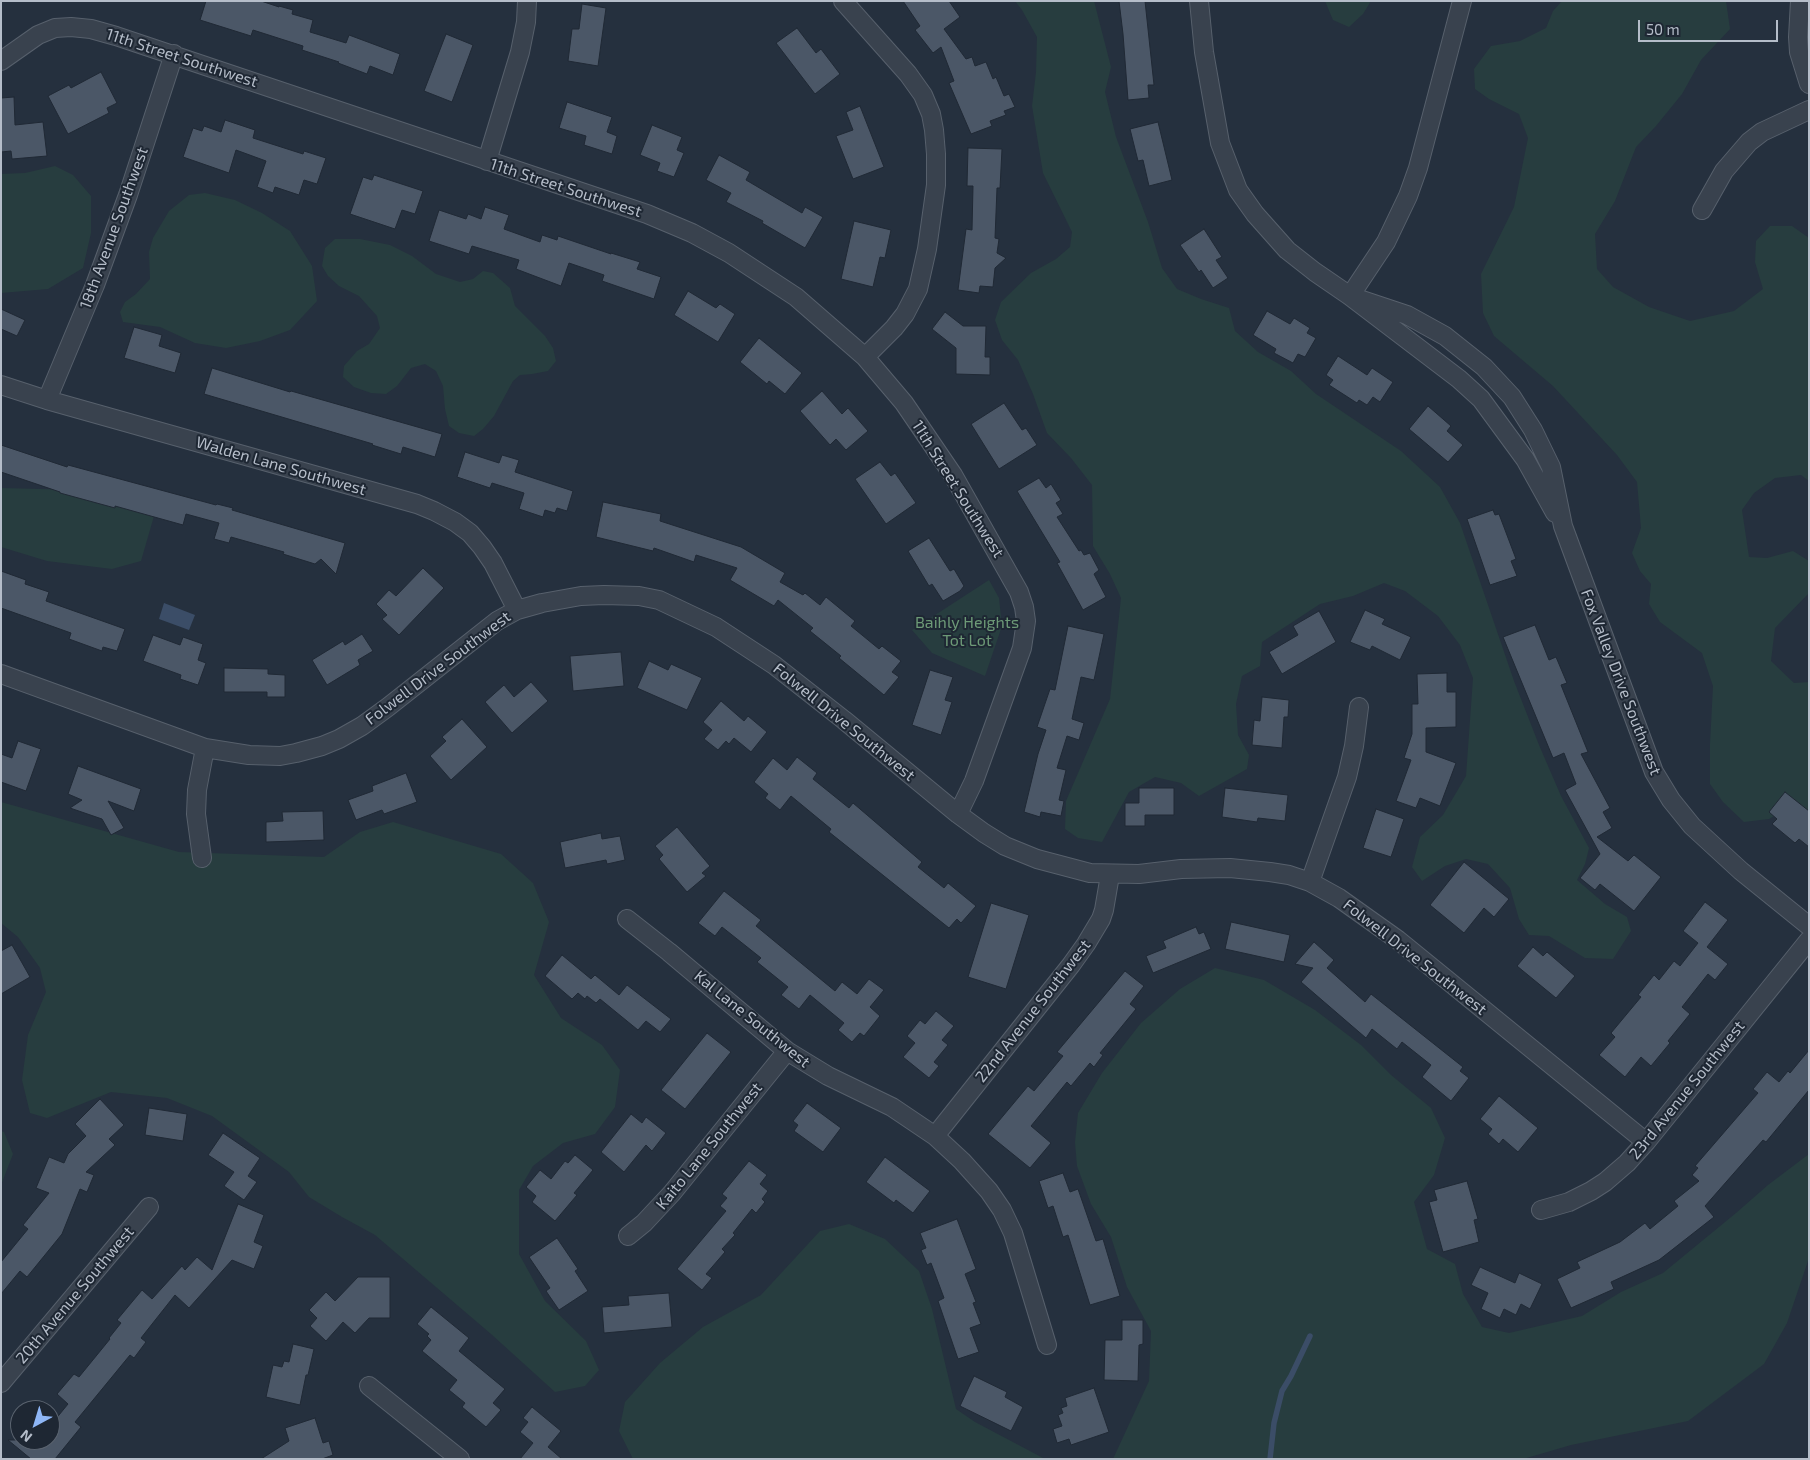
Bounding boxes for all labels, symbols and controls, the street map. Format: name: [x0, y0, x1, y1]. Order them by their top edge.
scale bar: [1640, 10, 1780, 42]
text: 50 m: [1646, 20, 1680, 38]
street label: 11th Street Southwest: [104, 24, 260, 92]
street label: 18th Avenue Southwest: [76, 144, 152, 312]
street label: 11th Street Southwest: [488, 154, 644, 222]
street label: 11th Street Southwest: [908, 417, 1008, 561]
street label: Walden Lane Southwest: [194, 432, 368, 500]
street label: Fox Valley Drive Southwest: [1577, 586, 1665, 778]
street label: Folwell Drive Southwest: [362, 607, 514, 729]
park label: Baihly Heights Tot Lot: [915, 613, 1019, 651]
street label: Folwell Drive Southwest: [769, 659, 919, 785]
street label: Folwell Drive Southwest: [1339, 895, 1491, 1019]
street label: 22nd Avenue Southwest: [971, 936, 1095, 1086]
street label: Kal Lane Southwest: [690, 966, 814, 1072]
street label: 23rd Avenue Southwest: [1625, 1017, 1749, 1163]
street label: Kaito Lane Southwest: [652, 1079, 766, 1213]
street label: 20th Avenue Southwest: [12, 1222, 138, 1368]
north arrow: [10, 1400, 60, 1450]
text: N: [17, 1426, 35, 1446]

